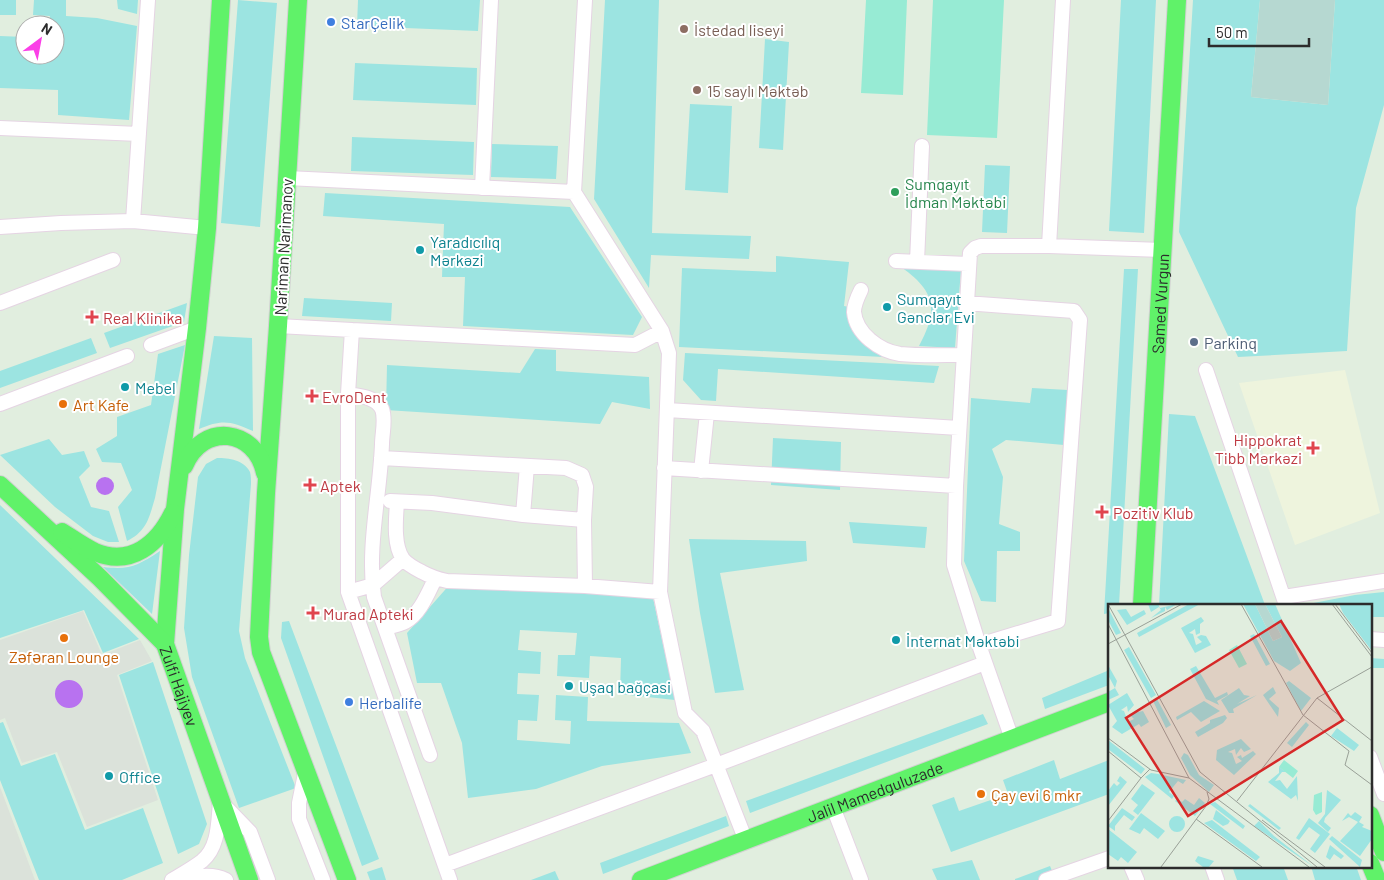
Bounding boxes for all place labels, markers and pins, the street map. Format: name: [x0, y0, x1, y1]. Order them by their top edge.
place label: StarÇelik: [341, 13, 404, 32]
marker: StarÇelik: [325, 16, 337, 28]
place label: İstedad liseyi: [694, 20, 784, 39]
marker: İstedad liseyi: [678, 23, 690, 35]
place label: 15 saylı Məktəb: [707, 81, 809, 100]
marker: 15 saylı Məktəb: [691, 84, 703, 96]
place label: Sumqayıt İdman Məktəbi: [905, 174, 1006, 211]
marker: Sumqayıt İdman Məktəbi: [889, 186, 901, 198]
place label: Yaradıcılıq Mərkəzi: [430, 232, 500, 269]
marker: Yaradıcılıq Mərkəzi: [414, 244, 426, 256]
place label: Sumqayıt Gənclər Evi: [897, 289, 975, 326]
marker: Sumqayıt Gənclər Evi: [881, 301, 893, 313]
place label: Real Klinika: [103, 308, 183, 327]
marker: Real Klinika: [85, 310, 99, 324]
place label: Parkinq: [1204, 333, 1257, 352]
marker: Parkinq: [1188, 336, 1200, 348]
place label: Mebel: [135, 378, 176, 397]
marker: Mebel: [119, 381, 131, 393]
place label: EvroDent: [322, 387, 387, 406]
marker: EvroDent: [306, 390, 318, 402]
place label: Art Kafe: [73, 395, 129, 414]
marker: Art Kafe: [57, 398, 69, 410]
place label: Hippokrat Tibb Mərkəzi: [1215, 430, 1302, 467]
marker: Hippokrat Tibb Mərkəzi: [1306, 441, 1320, 455]
place label: Aptek: [320, 476, 361, 495]
marker: Aptek: [304, 479, 316, 491]
place label: Pozitiv Klub: [1113, 503, 1194, 522]
marker: Pozitiv Klub: [1095, 505, 1109, 519]
place label: Murad Apteki: [323, 604, 414, 623]
marker: Murad Apteki: [307, 607, 319, 619]
place label: İnternat Məktəbi: [906, 631, 1020, 650]
marker: Zәfәran Lounge: [58, 632, 70, 644]
marker: İnternat Məktəbi: [890, 634, 902, 646]
place label: Zәfәran Lounge: [9, 647, 119, 666]
place label: Uşaq bağçasi: [579, 677, 671, 696]
marker: Uşaq bağçasi: [563, 680, 575, 692]
place label: Herbalife: [359, 693, 422, 712]
marker: Herbalife: [343, 696, 355, 708]
place label: Office: [119, 767, 161, 786]
marker: Office: [103, 770, 115, 782]
place label: Çay evi 6 mkr: [991, 785, 1081, 804]
marker: Çay evi 6 mkr: [975, 788, 987, 800]

